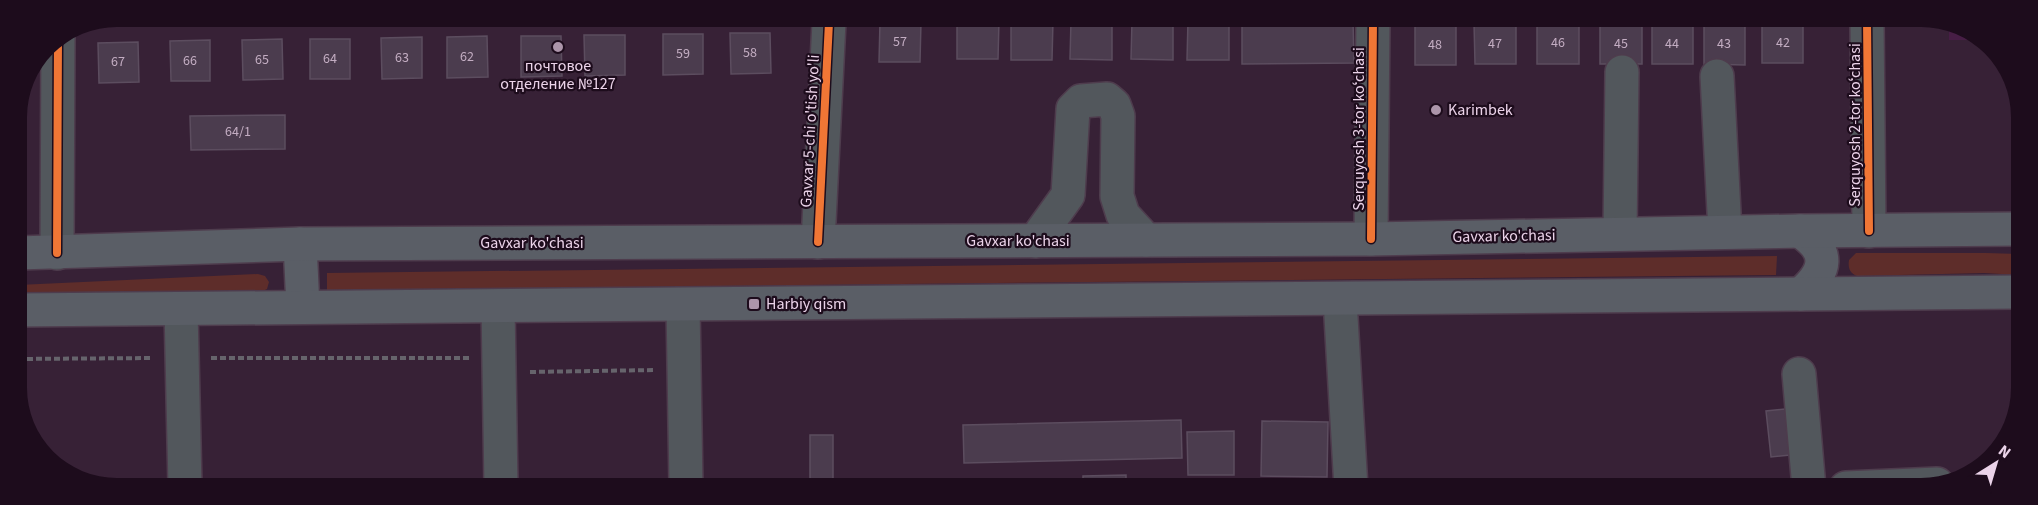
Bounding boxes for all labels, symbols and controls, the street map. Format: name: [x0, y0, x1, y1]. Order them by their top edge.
house number: 57: [893, 32, 907, 52]
house number: 46: [1551, 33, 1565, 53]
house number: 42: [1776, 33, 1790, 53]
house number: 47: [1488, 34, 1502, 54]
house number: 45: [1614, 34, 1628, 54]
house number: 44: [1665, 34, 1679, 54]
house number: 43: [1717, 34, 1731, 54]
house number: 48: [1428, 35, 1442, 55]
marker: почтовое отделение №127: [551, 40, 565, 54]
house number: 58: [743, 43, 757, 63]
street label: Serquyosh 2-tor koʻchasi: [1844, 43, 1866, 207]
house number: 59: [676, 44, 690, 64]
house number: 62: [460, 47, 474, 67]
street label: Serquyosh 3-tor koʻchasi: [1348, 47, 1370, 211]
house number: 63: [395, 48, 409, 68]
house number: 64: [323, 49, 337, 69]
house number: 65: [255, 50, 269, 70]
house number: 66: [183, 51, 197, 71]
house number: 67: [111, 52, 125, 72]
street label: Gavxar 5-chi o'tish yo'li: [795, 54, 825, 208]
place label: почтовое отделение №127: [500, 55, 616, 95]
place label: Karimbek: [1448, 99, 1513, 121]
marker: Karimbek: [1429, 103, 1443, 117]
house number: 64/1: [225, 122, 251, 142]
street label: Gavxar ko'chasi: [1452, 224, 1556, 248]
street label: Gavxar ko'chasi: [966, 230, 1070, 252]
street label: Gavxar ko'chasi: [480, 232, 584, 254]
place label: Harbiy qism: [766, 293, 846, 315]
marker: Harbiy qism: [747, 297, 761, 311]
north arrow: [1966, 433, 2026, 493]
text: N: [1994, 440, 2015, 464]

